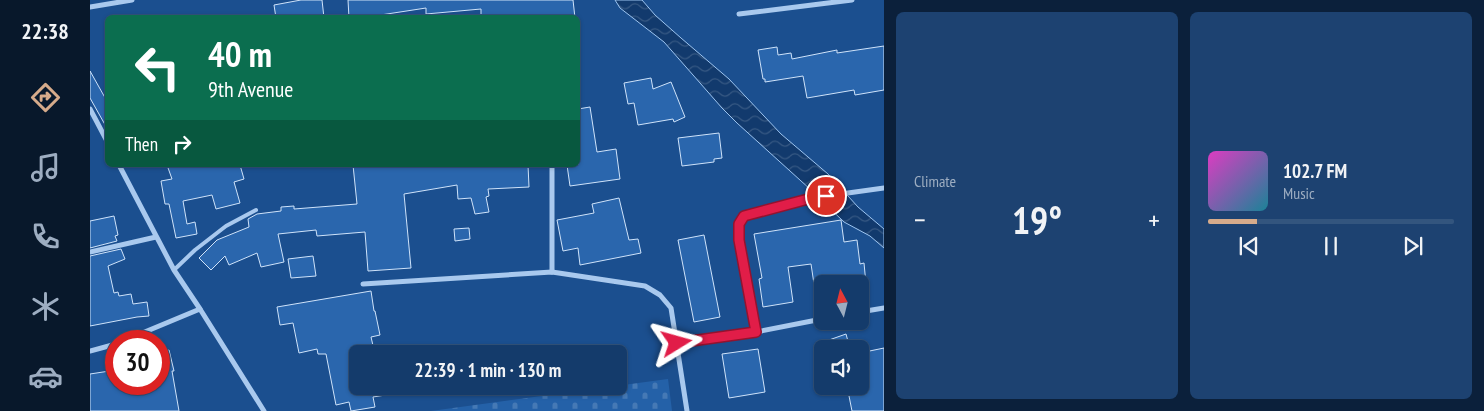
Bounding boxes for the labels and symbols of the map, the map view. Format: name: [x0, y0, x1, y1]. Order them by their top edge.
pin: [805, 175, 847, 217]
north arrow: [814, 275, 869, 330]
position arrow: [650, 316, 702, 368]
speed limit sign: 30: [105, 330, 170, 395]

